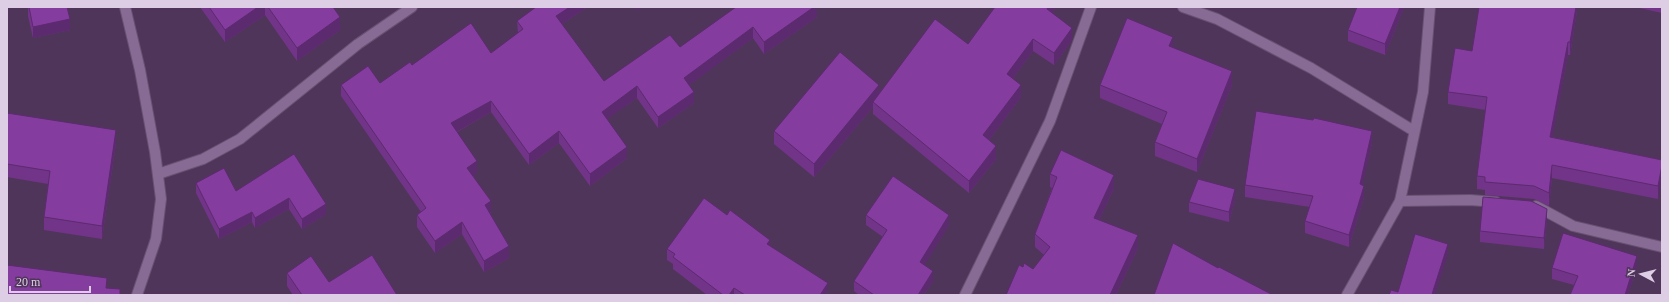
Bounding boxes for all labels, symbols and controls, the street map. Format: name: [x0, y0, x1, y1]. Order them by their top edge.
north arrow: [1621, 254, 1661, 294]
scale bar: [10, 268, 90, 294]
text: N: [1625, 268, 1638, 277]
text: 20 m: [16, 275, 41, 289]

